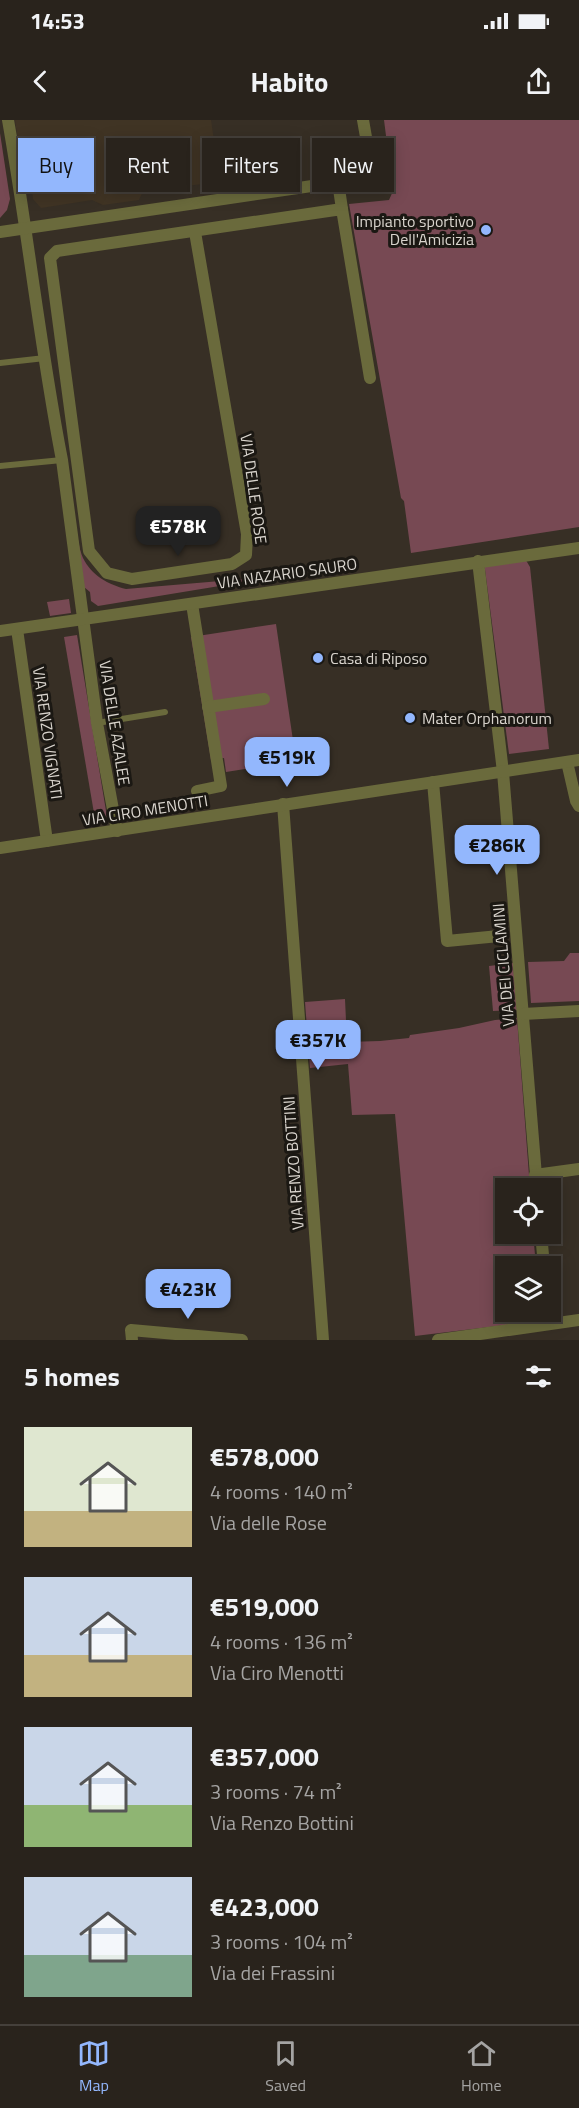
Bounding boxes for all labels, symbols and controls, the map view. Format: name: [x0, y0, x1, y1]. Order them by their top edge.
text: 14:53: [30, 4, 85, 38]
text: Habito: [251, 61, 328, 102]
icon: back: [24, 65, 57, 98]
icon: share: [522, 65, 555, 98]
chip: Buy: [18, 138, 94, 192]
chip: Rent: [106, 138, 190, 192]
chip: Filters: [202, 138, 300, 192]
chip: New: [312, 138, 394, 192]
place label: Impianto sportivo Dell'Amicizia: [356, 209, 474, 251]
marker: Impianto sportivo Dell'Amicizia: [479, 223, 493, 237]
street label: VIA DELLE ROSE: [234, 432, 274, 546]
pin: €578K: [136, 506, 220, 557]
text: €578K: [150, 510, 206, 541]
street label: VIA NAZARIO SAURO: [215, 551, 359, 595]
place label: Casa di Riposo: [330, 646, 427, 670]
marker: Casa di Riposo: [311, 651, 325, 665]
street label: VIA DELLE AZALEE: [93, 659, 137, 787]
street label: VIA RENZO VIGNATI: [27, 665, 69, 801]
place label: Mater Orphanorum: [422, 706, 552, 730]
marker: Mater Orphanorum: [403, 711, 417, 725]
pin: €519K: [245, 737, 329, 788]
text: €519K: [259, 741, 315, 772]
street label: VIA CIRO MENOTTI: [80, 788, 210, 832]
pin: €286K: [455, 825, 539, 876]
text: €286K: [469, 829, 525, 860]
street label: VIA DEI CICLAMINI: [486, 902, 520, 1028]
pin: €357K: [276, 1020, 360, 1071]
text: €357K: [290, 1024, 346, 1055]
street label: VIA RENZO BOTTINI: [276, 1095, 310, 1231]
map controls: [495, 1178, 561, 1322]
button: locate: [495, 1178, 561, 1244]
button: layers: [495, 1256, 561, 1322]
pin: €423K: [146, 1269, 230, 1320]
text: €423K: [160, 1273, 216, 1304]
text: 5 homes: [24, 1357, 120, 1396]
icon: filters: [522, 1360, 555, 1393]
text: €578,000: [210, 1437, 319, 1476]
icon: home: [72, 1451, 144, 1523]
text: 4 rooms · 140 m²: [210, 1476, 353, 1507]
text: Via delle Rose: [210, 1507, 327, 1538]
text: €519,000: [210, 1587, 319, 1626]
icon: home: [72, 1601, 144, 1673]
text: 4 rooms · 136 m²: [210, 1626, 353, 1657]
text: Via Ciro Menotti: [210, 1657, 344, 1688]
text: €357,000: [210, 1737, 319, 1776]
icon: home: [72, 1751, 144, 1823]
text: 3 rooms · 74 m²: [210, 1776, 342, 1807]
text: Via Renzo Bottini: [210, 1807, 354, 1838]
text: €423,000: [210, 1887, 319, 1926]
icon: home: [72, 1901, 144, 1973]
text: 3 rooms · 104 m²: [210, 1926, 353, 1957]
text: Via dei Frassini: [210, 1957, 335, 1988]
tab: Map: [77, 2037, 110, 2097]
tab: Saved: [265, 2037, 306, 2097]
tab: Home: [461, 2037, 502, 2097]

